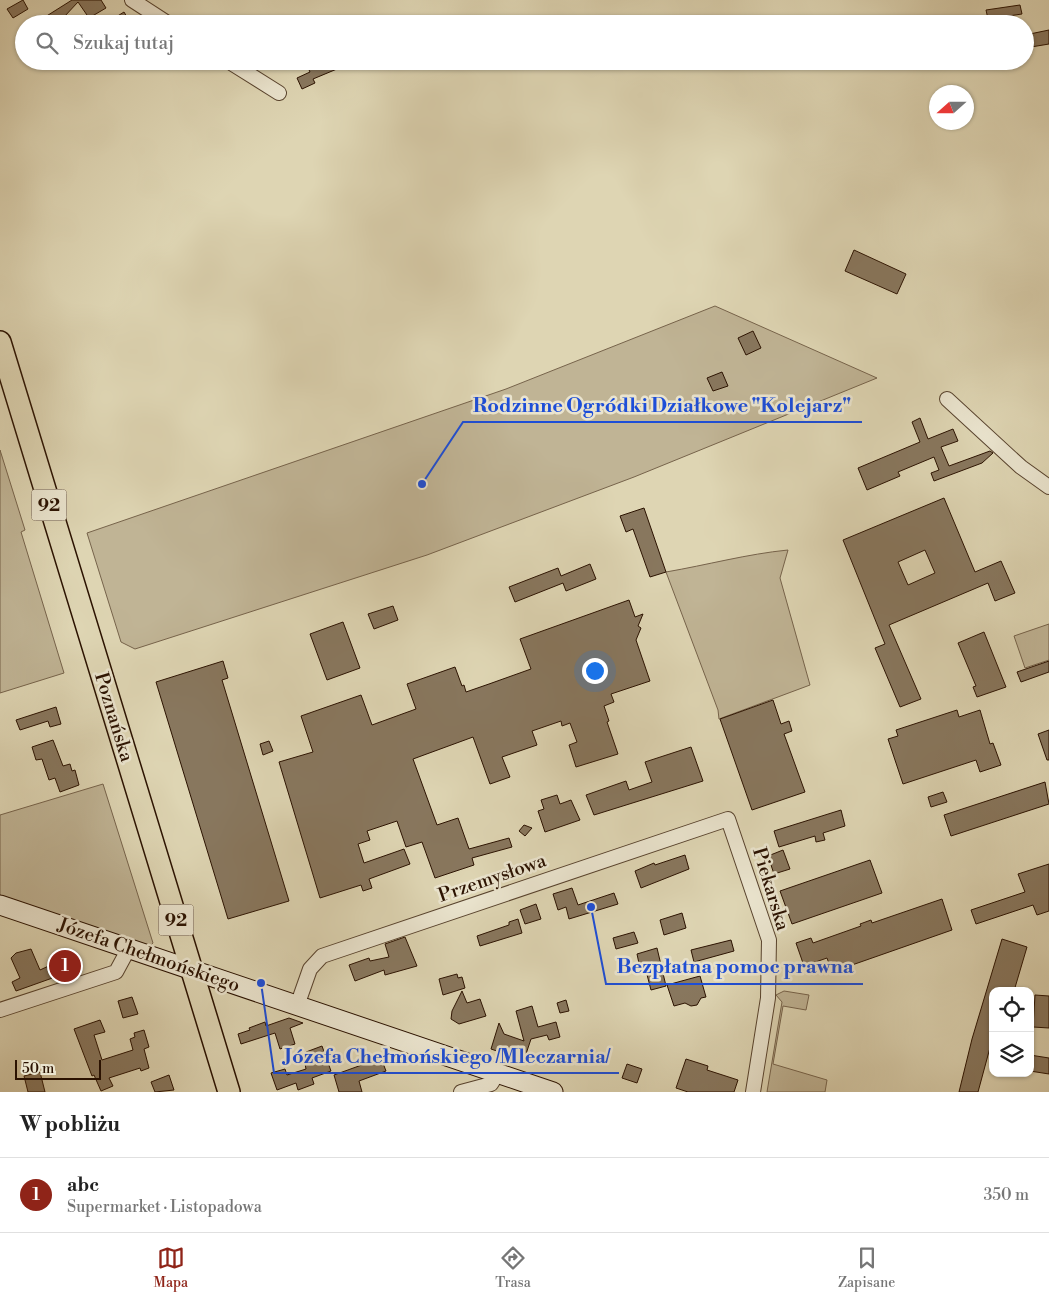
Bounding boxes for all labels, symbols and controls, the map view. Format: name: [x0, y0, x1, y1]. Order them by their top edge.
search box: [15, 15, 1034, 70]
icon: search: [33, 29, 61, 57]
text: Szukaj tutaj: [73, 31, 174, 55]
north arrow: [929, 85, 974, 130]
callout: Rodzinne Ogródki Działkowe "Kolejarz": [463, 387, 862, 422]
text: Rodzinne Ogródki Działkowe "Kolejarz": [473, 394, 851, 419]
road number: 92: [32, 490, 66, 520]
your location: [582, 658, 608, 684]
street label: Poznańska: [89, 669, 139, 765]
street label: Piekarska: [747, 845, 795, 934]
street label: Przemysłowa: [435, 848, 550, 908]
road number: 92: [158, 904, 194, 936]
street label: Józefa Chełmońskiego: [54, 912, 243, 997]
pin: 1: [49, 947, 81, 985]
callout: Bezpłatna pomoc prawna: [606, 949, 863, 984]
text: Bezpłatna pomoc prawna: [616, 955, 854, 980]
map controls: [989, 987, 1034, 1077]
button: locate: [989, 987, 1034, 1032]
button: layers: [989, 1032, 1034, 1077]
callout: Józefa Chełmońskiego /Mleczarnia/: [274, 1038, 619, 1073]
text: Józefa Chełmońskiego /Mleczarnia/: [281, 1045, 611, 1070]
scale bar: [15, 1057, 101, 1080]
text: 50 m: [22, 1060, 54, 1078]
text: W pobliżu: [20, 1112, 120, 1138]
text: abc: [67, 1173, 99, 1197]
text: 1: [32, 1185, 40, 1205]
text: 350 m: [983, 1185, 1029, 1205]
text: Supermarket · Listopadowa: [67, 1197, 262, 1217]
tab: Mapa: [154, 1244, 188, 1292]
tab: Trasa: [495, 1244, 531, 1292]
tab: Zapisane: [838, 1244, 895, 1292]

